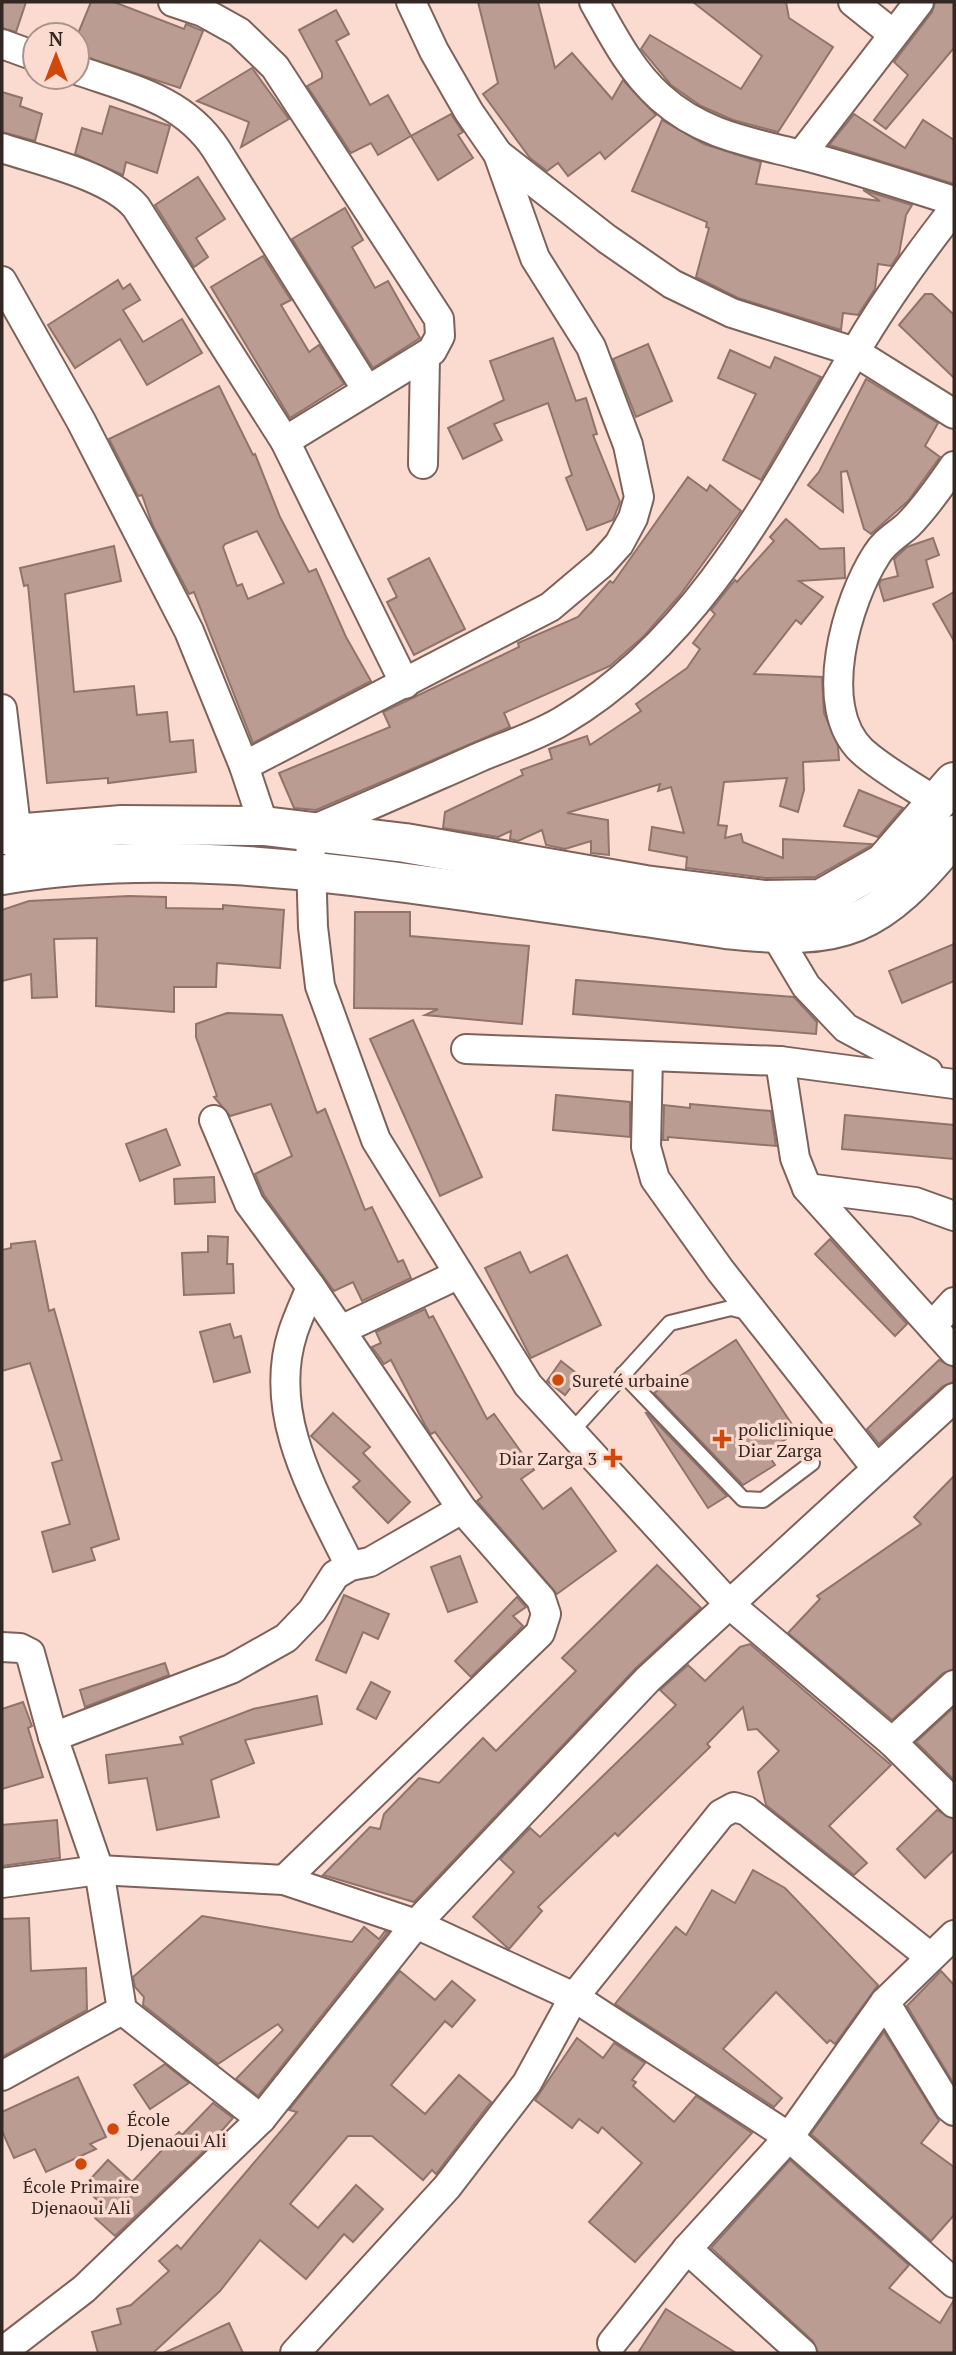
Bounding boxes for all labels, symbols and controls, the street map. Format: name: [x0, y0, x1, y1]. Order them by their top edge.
north arrow: [21, 21, 91, 91]
text: N: [49, 26, 64, 51]
place label: Sureté urbaine: [572, 1368, 689, 1392]
marker: Sureté urbaine: [550, 1372, 566, 1388]
place label: policlinique Diar Zarga: [738, 1417, 834, 1462]
marker: policlinique Diar Zarga: [712, 1429, 732, 1449]
place label: Diar Zarga 3: [499, 1446, 597, 1470]
marker: Diar Zarga 3: [603, 1448, 623, 1468]
place label: École Djenaoui Ali: [127, 2107, 227, 2152]
marker: École Djenaoui Ali: [105, 2121, 121, 2137]
marker: École Primaire Djenaoui Ali: [73, 2156, 89, 2172]
place label: École Primaire Djenaoui Ali: [23, 2174, 139, 2219]

